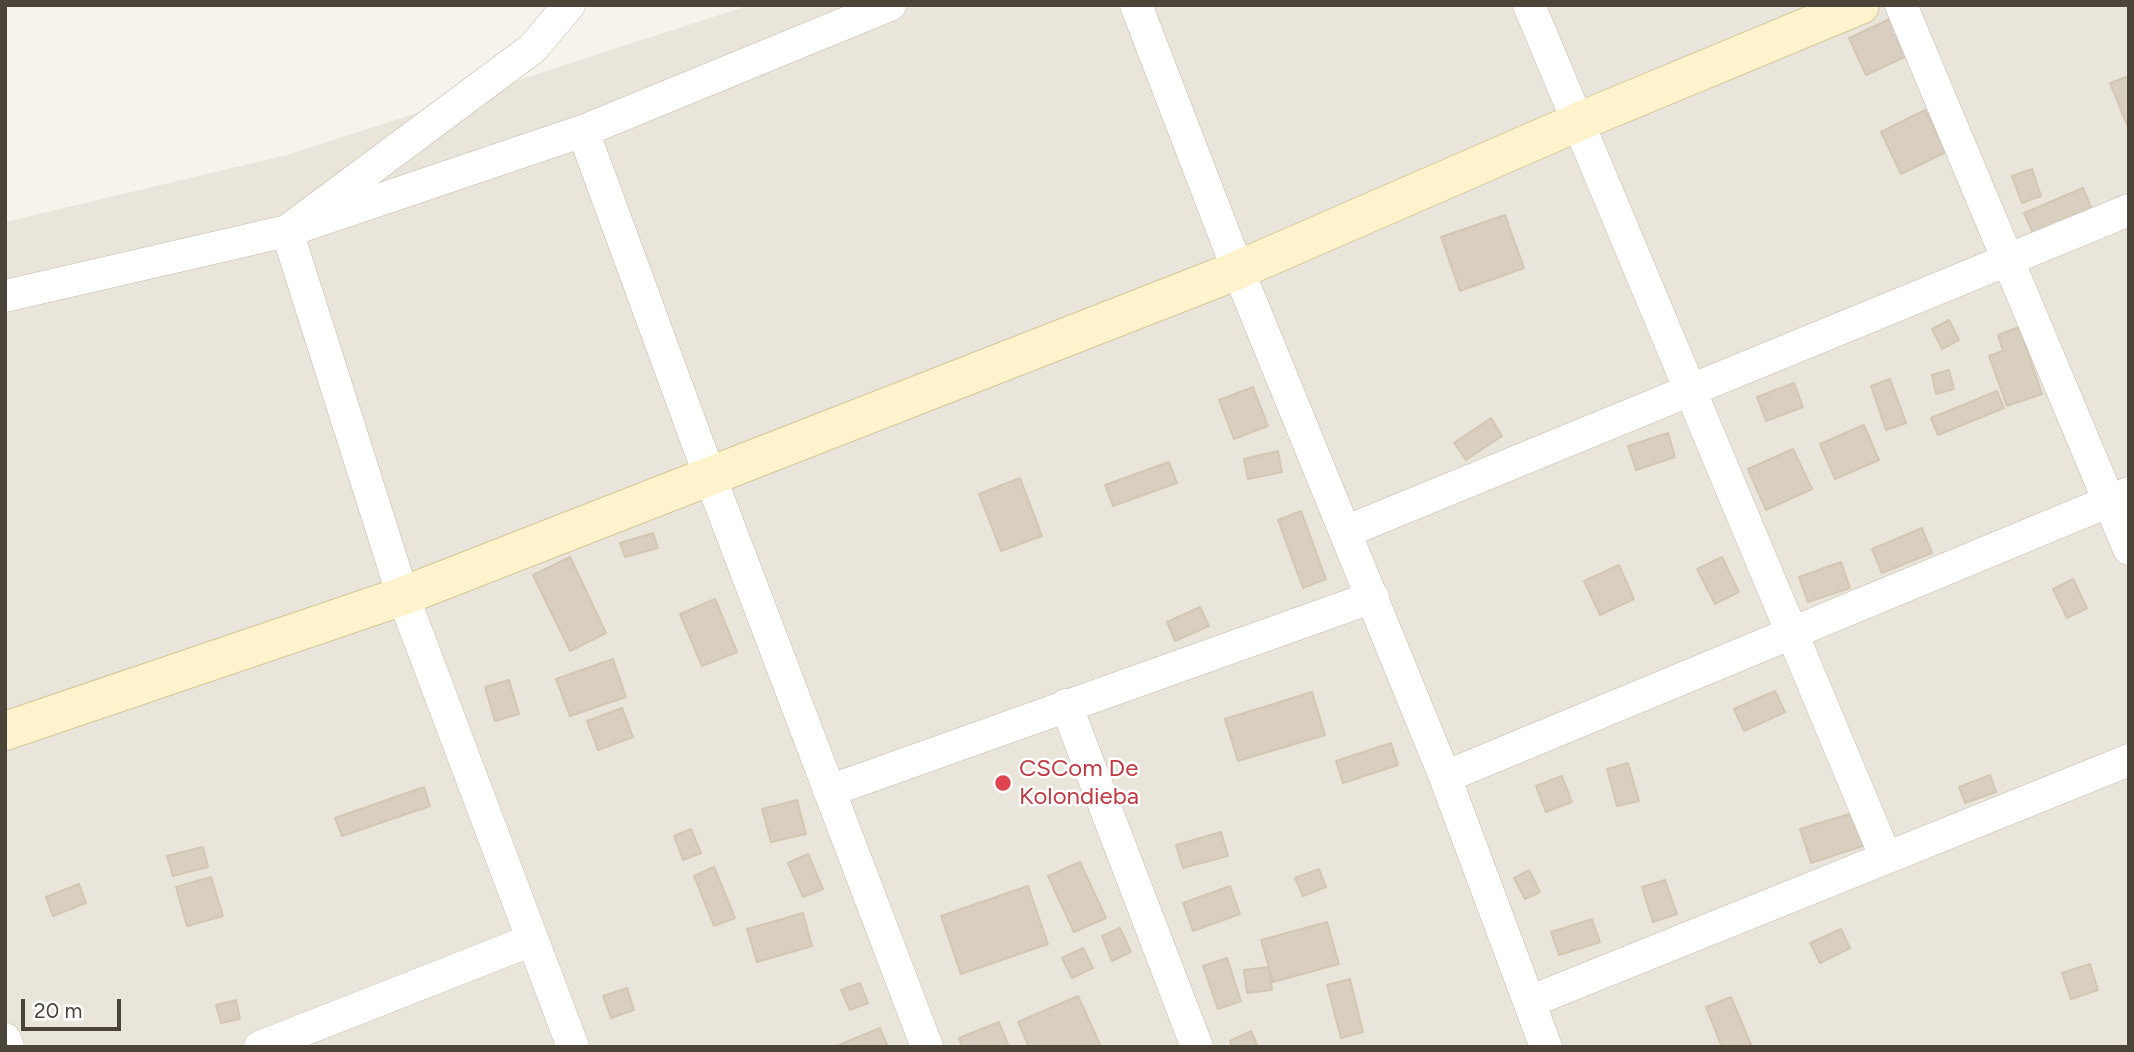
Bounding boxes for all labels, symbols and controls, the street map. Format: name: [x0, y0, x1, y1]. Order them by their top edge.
place label: CSCom De Kolondieba: [1019, 755, 1139, 811]
marker: CSCom De Kolondieba: [993, 773, 1013, 793]
scale bar: [24, 986, 124, 1030]
text: 20 m: [34, 998, 82, 1023]

